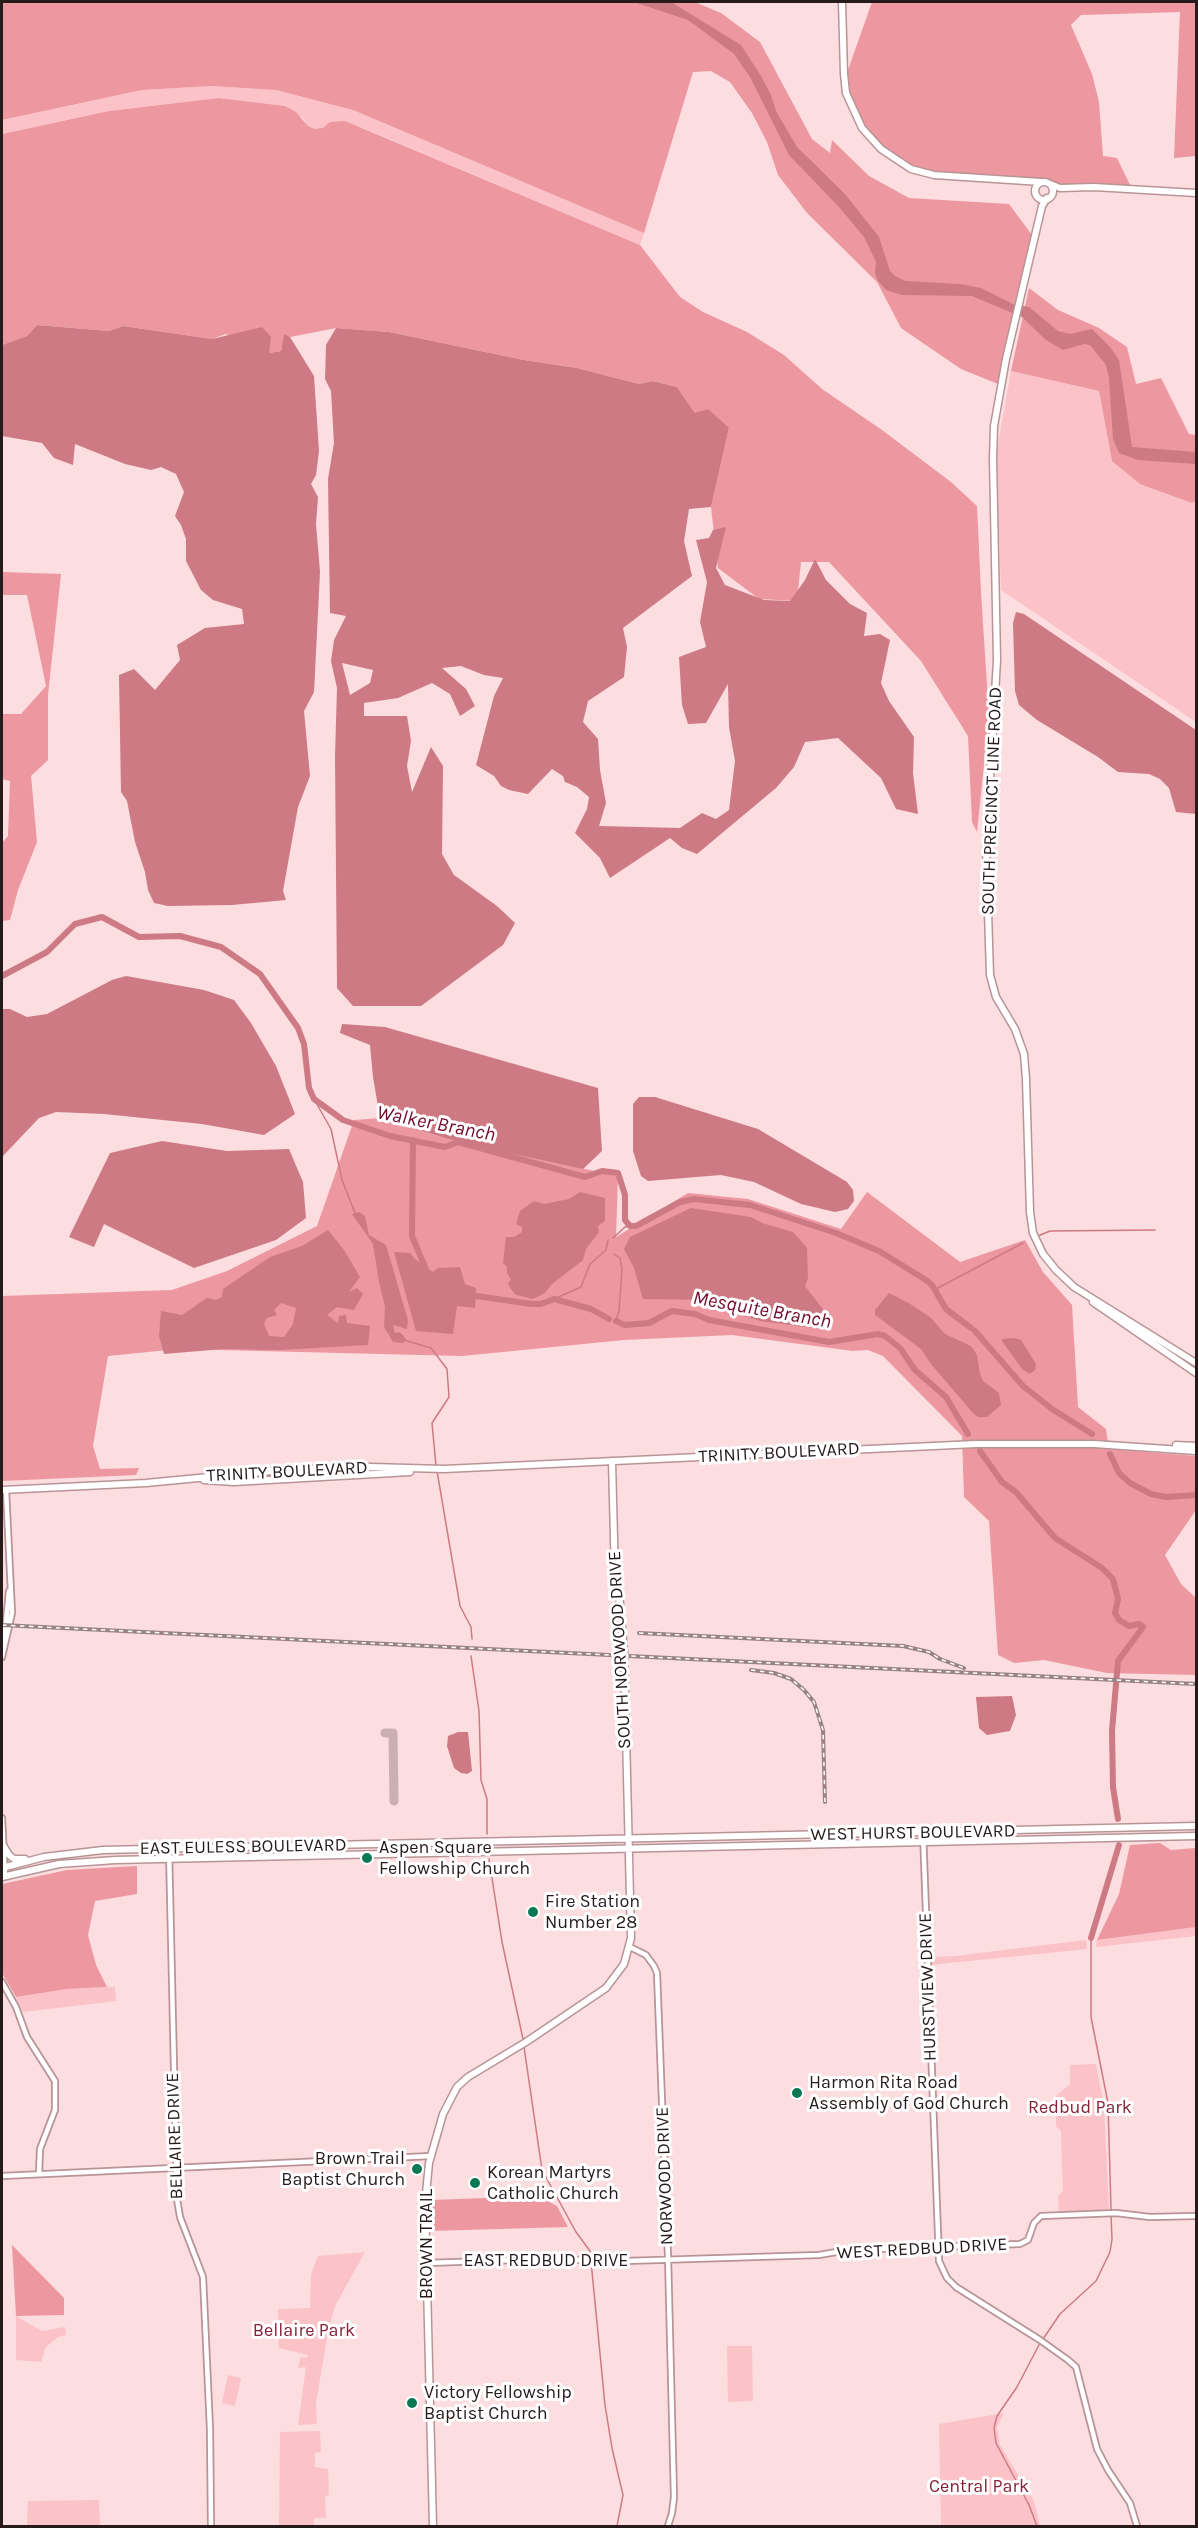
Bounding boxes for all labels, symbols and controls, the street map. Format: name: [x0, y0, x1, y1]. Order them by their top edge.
street label: SOUTH PRECINCT LINE ROAD: [977, 686, 1007, 916]
water label: Walker Branch: [375, 1101, 497, 1147]
water label: Mesquite Branch: [691, 1286, 833, 1334]
street label: TRINITY BOULEVARD: [698, 1438, 860, 1468]
street label: TRINITY BOULEVARD: [206, 1457, 368, 1487]
street label: SOUTH NORWOOD DRIVE: [604, 1550, 636, 1750]
street label: WEST HURST BOULEVARD: [810, 1820, 1016, 1846]
street label: EAST EULESS BOULEVARD: [139, 1834, 347, 1860]
place label: Aspen Square Fellowship Church: [379, 1837, 530, 1880]
marker: Aspen Square Fellowship Church: [360, 1851, 374, 1865]
place label: Fire Station Number 28: [545, 1891, 640, 1934]
marker: Fire Station Number 28: [526, 1905, 540, 1919]
street label: HURSTVIEW DRIVE: [915, 1912, 941, 2062]
street label: BELLAIRE DRIVE: [162, 2072, 188, 2200]
place label: Harmon Rita Road Assembly of God Church: [809, 2072, 1009, 2114]
marker: Harmon Rita Road Assembly of God Church: [790, 2086, 804, 2100]
park label: Redbud Park: [1028, 2097, 1132, 2119]
street label: NORWOOD DRIVE: [652, 2106, 678, 2246]
place label: Brown Trail Baptist Church: [281, 2148, 405, 2190]
marker: Brown Trail Baptist Church: [410, 2162, 424, 2176]
place label: Korean Martyrs Catholic Church: [487, 2162, 619, 2204]
marker: Korean Martyrs Catholic Church: [468, 2176, 482, 2190]
street label: BROWN TRAIL: [416, 2189, 438, 2299]
street label: WEST REDBUD DRIVE: [836, 2234, 1008, 2264]
street label: EAST REDBUD DRIVE: [464, 2250, 628, 2272]
park label: Bellaire Park: [253, 2320, 355, 2342]
place label: Victory Fellowship Baptist Church: [424, 2382, 572, 2424]
marker: Victory Fellowship Baptist Church: [405, 2396, 419, 2410]
park label: Central Park: [929, 2476, 1029, 2498]

